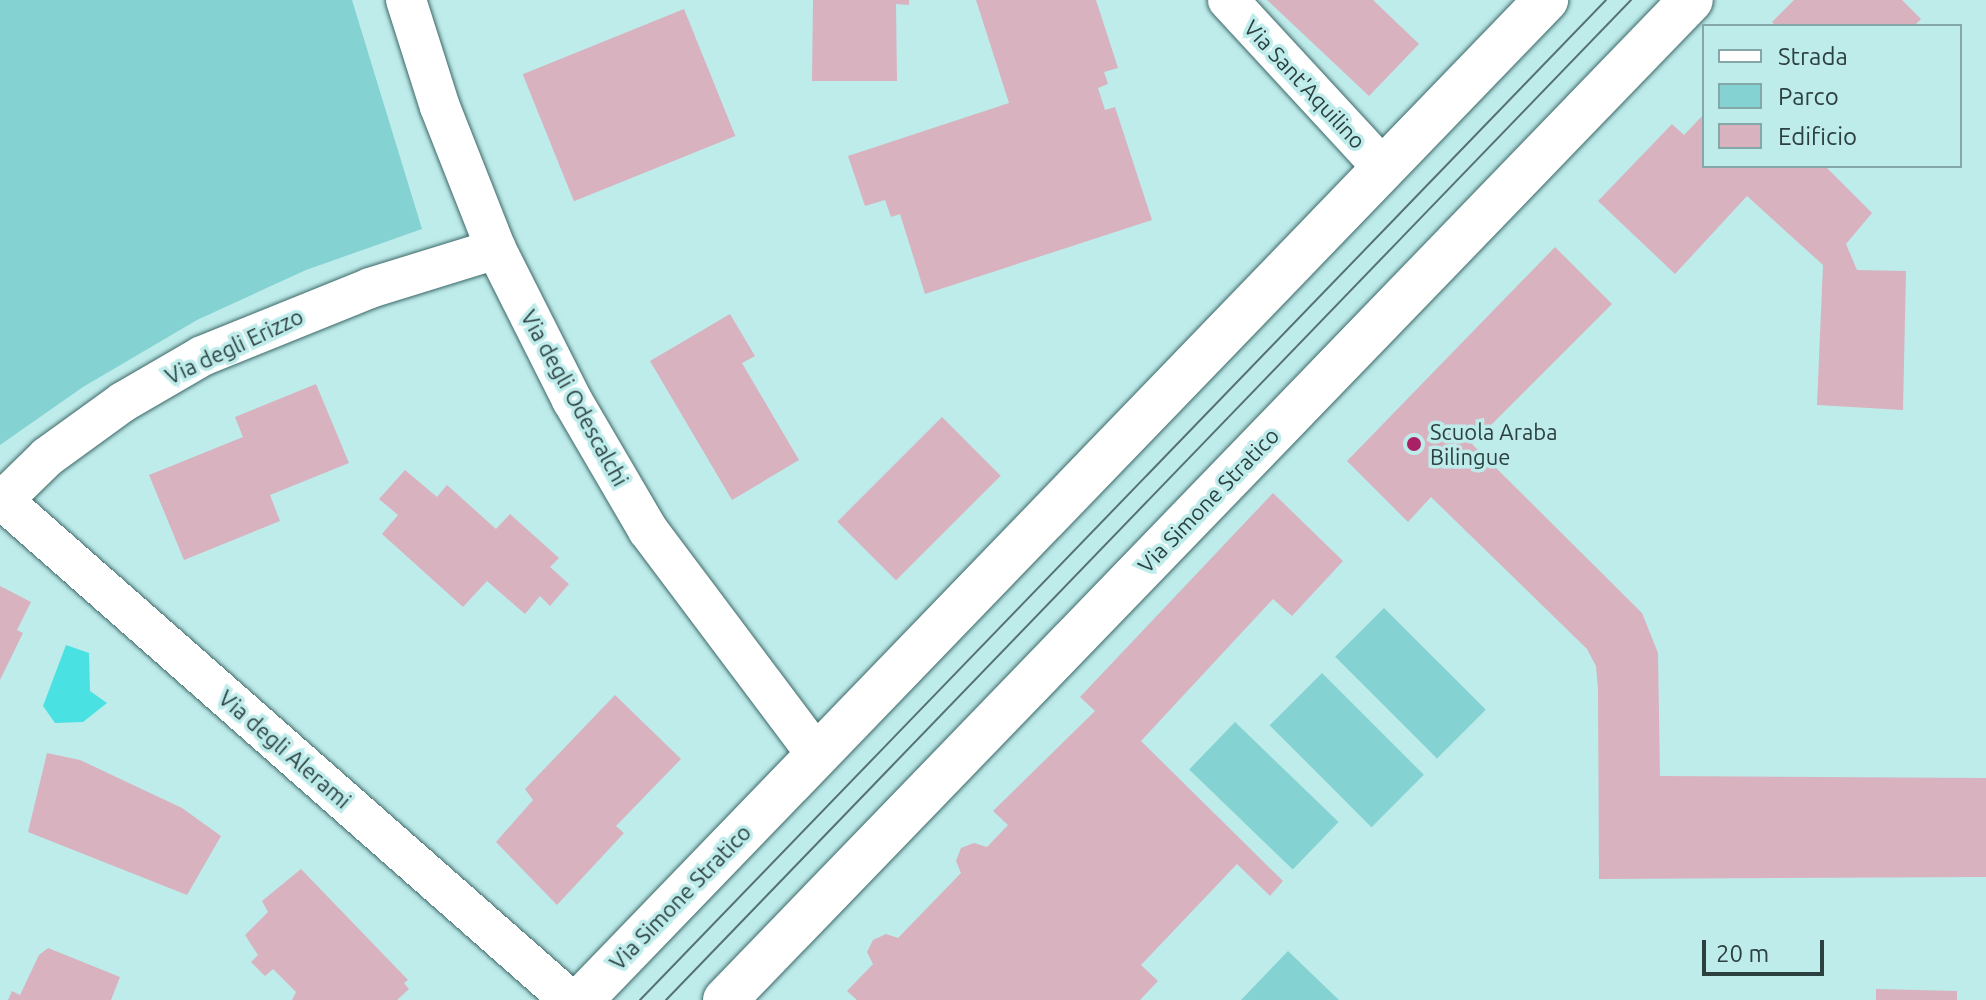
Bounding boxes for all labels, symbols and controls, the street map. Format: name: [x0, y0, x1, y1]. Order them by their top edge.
street label: Via Sant'Aquilino: [1239, 14, 1371, 154]
legend: [1702, 24, 1962, 168]
text: Strada: [1778, 43, 1848, 70]
text: Parco: [1778, 83, 1839, 110]
text: Edificio: [1778, 123, 1857, 150]
street label: Via degli Erizzo: [161, 303, 307, 389]
street label: Via degli Odescalchi: [516, 305, 634, 491]
place label: Scuola Araba Bilingue: [1430, 418, 1557, 470]
street label: Via Simone Stratico: [1132, 422, 1284, 578]
marker: Scuola Araba Bilingue: [1405, 435, 1423, 453]
street label: Via degli Alerami: [214, 684, 356, 814]
street label: Via Simone Stratico: [604, 819, 756, 975]
scale bar: [1706, 924, 1828, 974]
text: 20 m: [1716, 940, 1769, 967]

